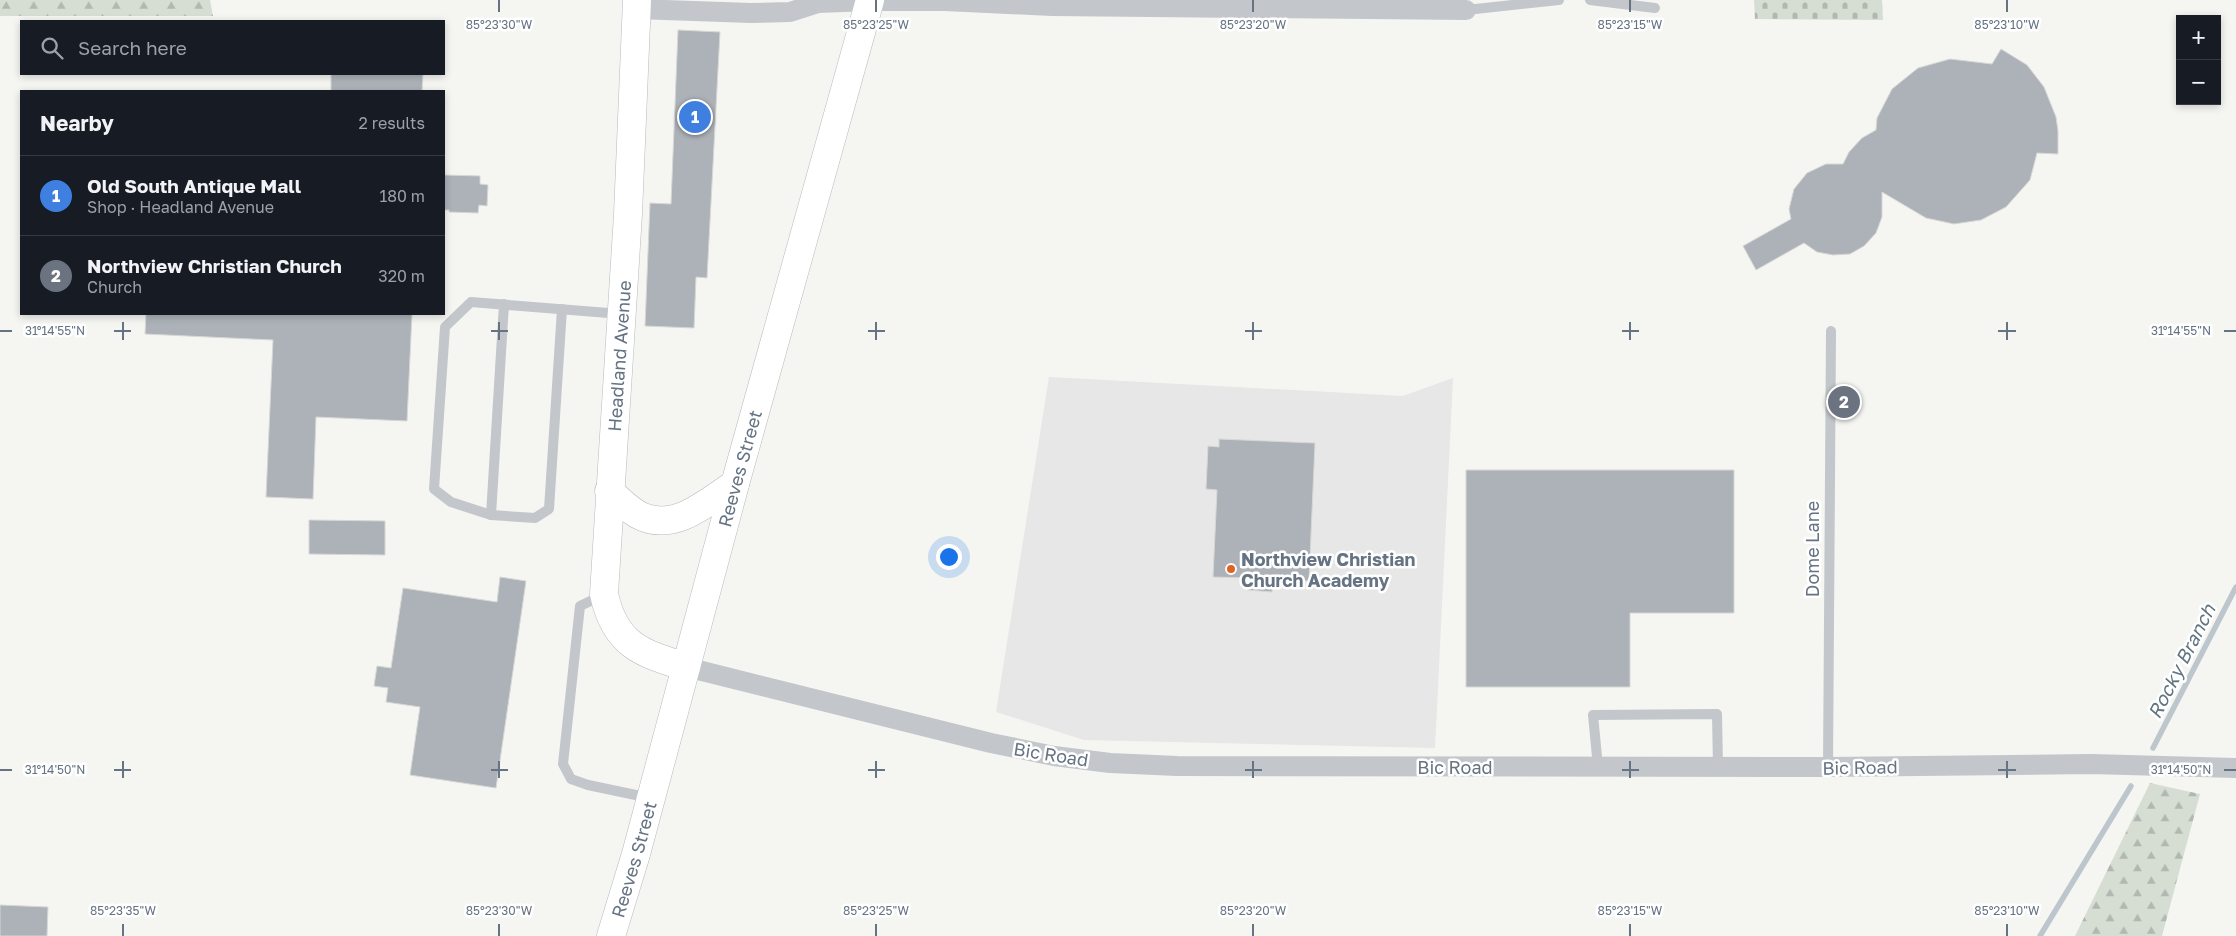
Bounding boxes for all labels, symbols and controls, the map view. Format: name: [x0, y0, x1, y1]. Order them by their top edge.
map controls: [2176, 15, 2221, 105]
button: +: [2176, 15, 2221, 60]
text: 85°23'30"W: [466, 17, 533, 32]
text: 85°23'25"W: [843, 17, 909, 32]
text: 85°23'20"W: [1220, 17, 1287, 32]
text: 85°23'15"W: [1598, 17, 1663, 32]
text: 85°23'10"W: [1974, 17, 2040, 32]
search box: [20, 20, 445, 75]
icon: search: [38, 34, 66, 62]
text: Search here: [78, 36, 187, 59]
button: −: [2176, 60, 2221, 105]
pin: 1: [679, 98, 711, 136]
text: Nearby: [40, 110, 114, 136]
text: 2 results: [359, 113, 425, 133]
text: Old South Antique Mall: [87, 174, 301, 197]
text: 1: [52, 186, 60, 206]
text: 180 m: [379, 186, 425, 206]
text: Shop · Headland Avenue: [87, 197, 274, 217]
text: Northview Christian Church: [87, 254, 342, 277]
text: 2: [51, 266, 61, 286]
text: 320 m: [378, 266, 425, 286]
text: Church: [87, 277, 142, 297]
street label: Headland Avenue: [603, 280, 635, 432]
text: 31°14'55"N: [25, 323, 85, 338]
text: 31°14'55"N: [2151, 323, 2211, 338]
pin: 2: [1828, 383, 1860, 421]
street label: Reeves Street: [713, 408, 766, 529]
street label: Dome Lane: [1801, 501, 1823, 597]
your location: [936, 544, 962, 570]
place label: Northview Christian Church Academy: [1241, 548, 1416, 591]
marker: Northview Christian Church Academy: [1225, 563, 1237, 575]
water label: Rocky Branch: [2142, 599, 2220, 722]
street label: Bic Road: [1012, 737, 1090, 771]
street label: Bic Road: [1822, 755, 1898, 779]
street label: Bic Road: [1417, 756, 1493, 778]
text: 31°14'50"N: [25, 762, 85, 777]
text: 31°14'50"N: [2151, 762, 2211, 777]
street label: Reeves Street: [606, 799, 661, 920]
text: 85°23'35"W: [90, 903, 156, 918]
text: 85°23'30"W: [466, 903, 533, 918]
text: 85°23'25"W: [843, 903, 909, 918]
text: 85°23'20"W: [1220, 903, 1287, 918]
text: 85°23'15"W: [1598, 903, 1663, 918]
text: 85°23'10"W: [1974, 903, 2040, 918]

